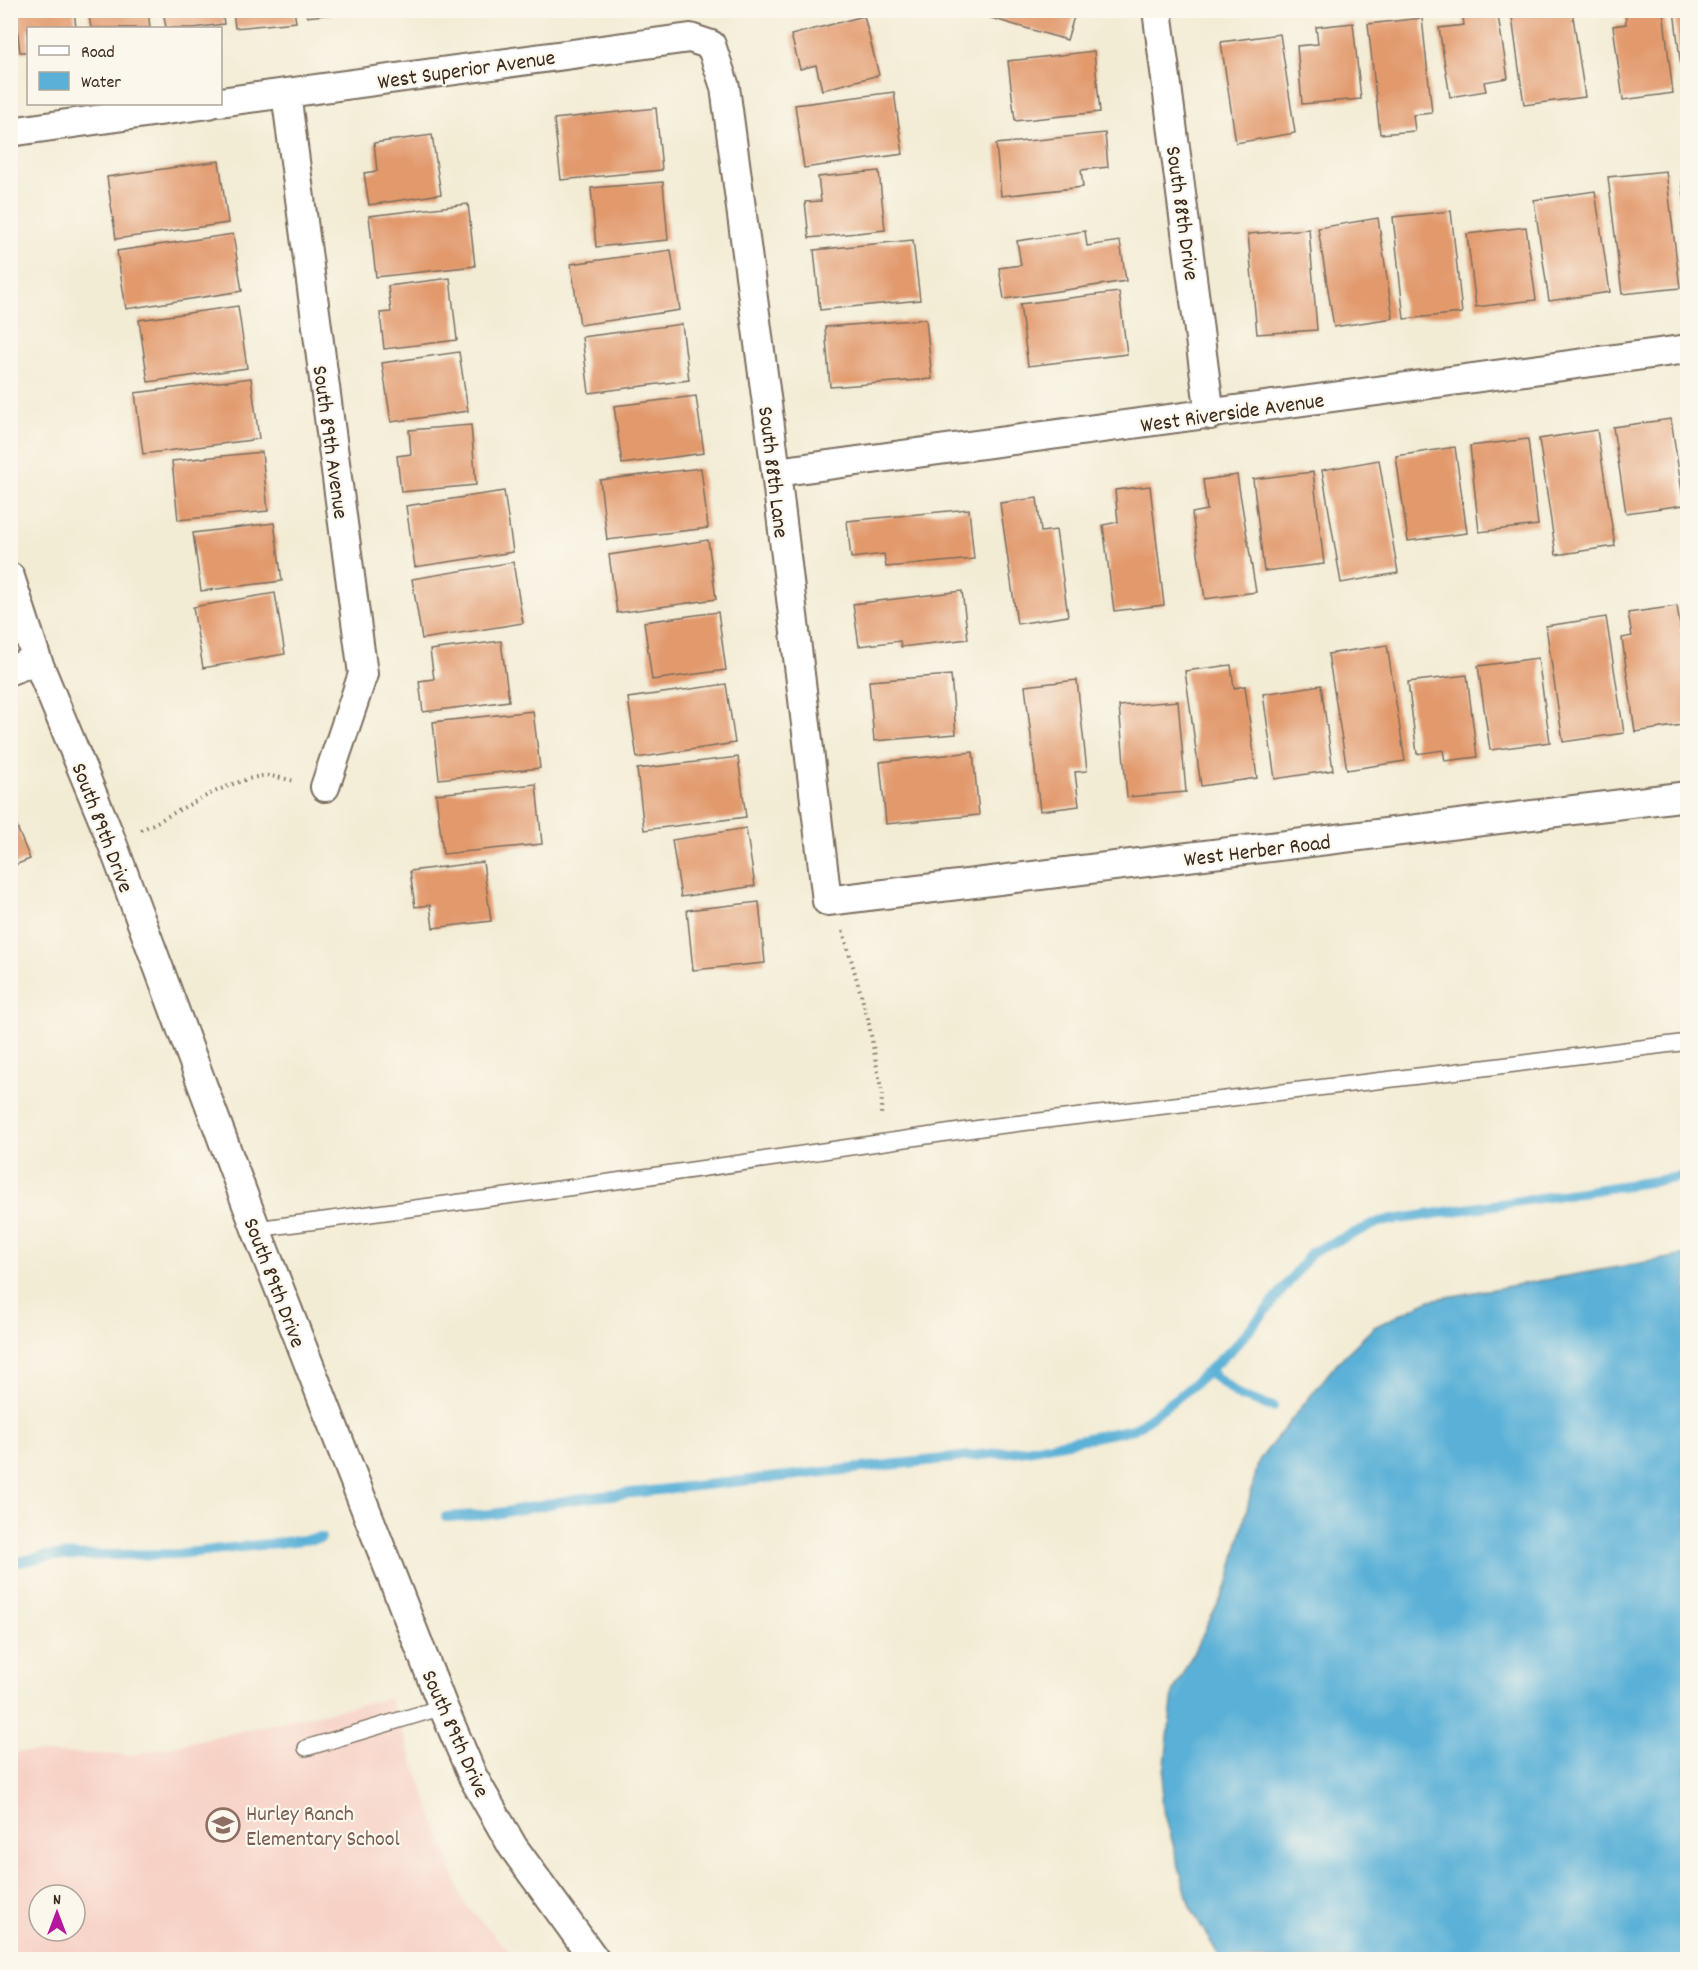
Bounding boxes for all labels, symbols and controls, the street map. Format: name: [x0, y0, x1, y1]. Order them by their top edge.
legend: [27, 27, 222, 105]
text: Road: [81, 41, 115, 66]
street label: West Superior Avenue: [376, 44, 557, 99]
text: Water: [81, 71, 121, 96]
street label: South 88th Drive: [1156, 144, 1205, 283]
street label: South 89th Avenue: [302, 364, 355, 521]
street label: West Riverside Avenue: [1139, 386, 1326, 443]
street label: South 88th Lane: [748, 405, 795, 540]
street label: South 89th Drive: [62, 759, 140, 898]
street label: West Herber Road: [1182, 828, 1332, 877]
street label: South 89th Drive: [234, 1214, 312, 1353]
street label: South 89th Drive: [412, 1666, 496, 1803]
place label: Hurley Ranch Elementary School: [246, 1800, 400, 1856]
school or university icon: Hurley Ranch Elementary School: [205, 1807, 241, 1843]
north arrow: [27, 1883, 87, 1943]
text: N: [53, 1889, 61, 1912]

